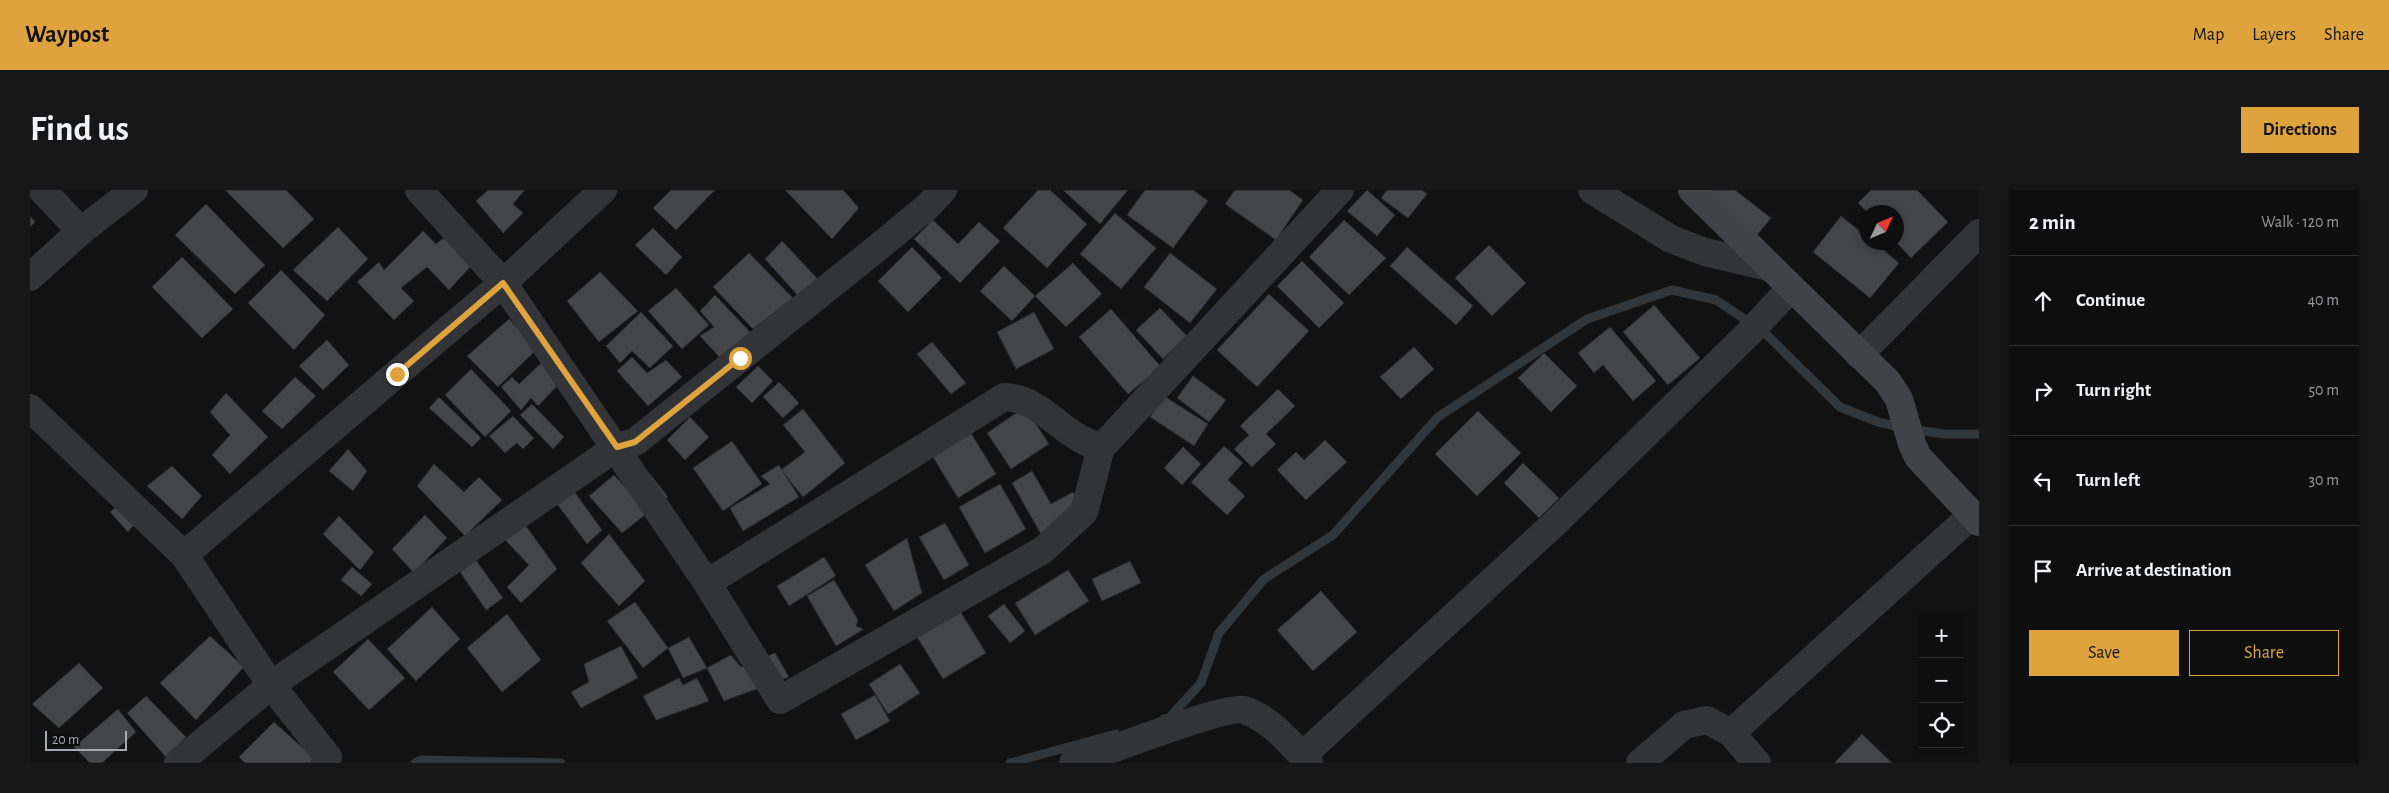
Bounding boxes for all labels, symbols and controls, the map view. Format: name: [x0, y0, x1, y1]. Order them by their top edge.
text: Waypost: [25, 23, 109, 47]
text: Map: [2193, 26, 2224, 44]
text: Layers: [2252, 26, 2296, 44]
text: Share: [2324, 26, 2364, 44]
button: Directions: [2241, 107, 2359, 153]
text: Find us: [30, 112, 129, 147]
north arrow: [1859, 205, 1904, 250]
text: 2 min: [2029, 212, 2076, 233]
text: Walk · 120 m: [2261, 214, 2339, 230]
icon: ahead: [2029, 287, 2057, 315]
text: Continue: [2076, 291, 2145, 310]
text: 40 m: [2307, 292, 2339, 308]
route start: [729, 347, 752, 370]
route end: [386, 363, 409, 386]
icon: right: [2029, 377, 2057, 405]
text: Turn right: [2076, 381, 2151, 400]
text: 50 m: [2308, 382, 2339, 398]
icon: left: [2029, 467, 2057, 495]
text: Turn left: [2076, 471, 2140, 490]
text: 30 m: [2309, 472, 2339, 488]
icon: arrive: [2029, 557, 2057, 585]
text: Arrive at destination: [2076, 561, 2232, 580]
map controls: [1919, 613, 1964, 748]
button: +: [1919, 613, 1964, 658]
button: Save: [2029, 630, 2179, 676]
button: Share: [2189, 630, 2339, 676]
button: −: [1919, 658, 1964, 703]
button: locate: [1919, 703, 1964, 748]
scale bar: [45, 728, 128, 751]
text: 20 m: [52, 733, 79, 747]

